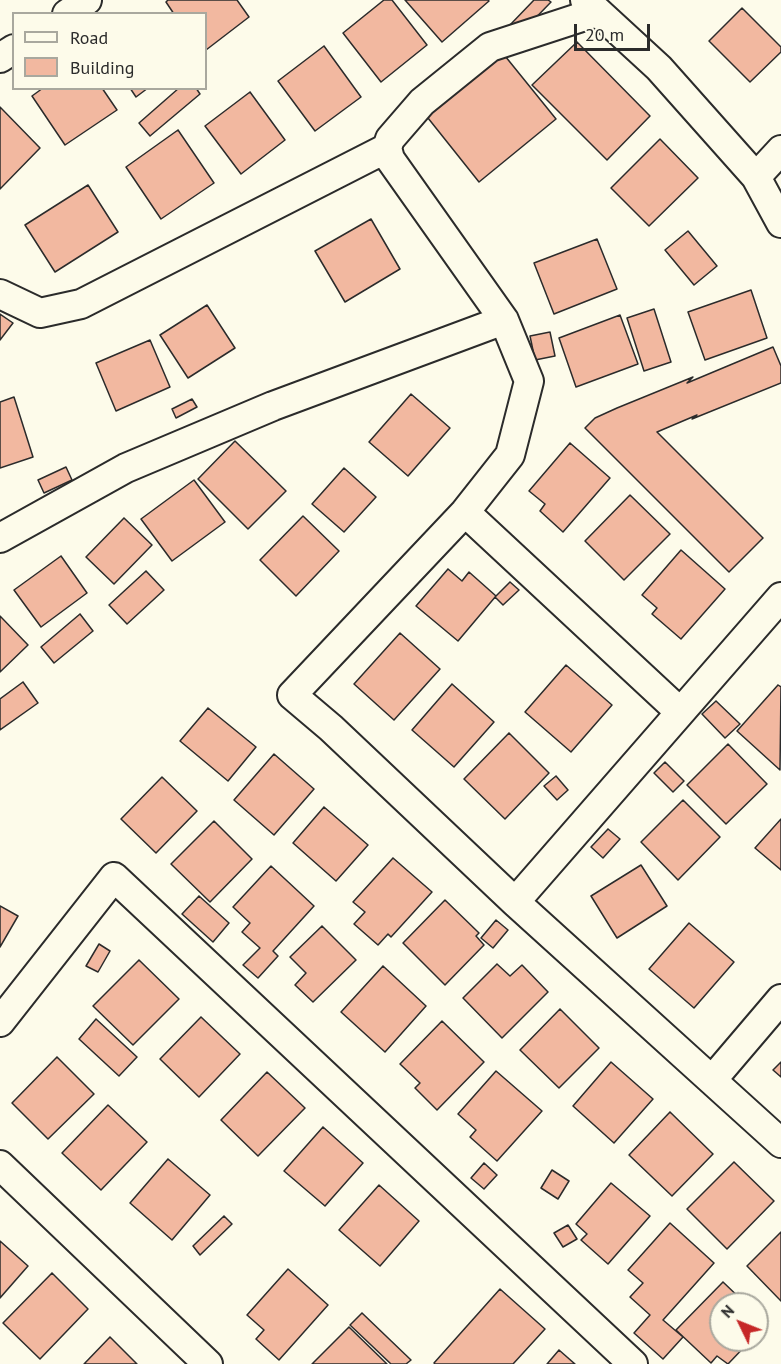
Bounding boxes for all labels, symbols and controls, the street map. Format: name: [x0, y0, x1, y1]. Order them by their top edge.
legend: [12, 12, 207, 90]
scale bar: [577, 12, 654, 50]
text: 20 m: [585, 23, 624, 46]
text: Road: [70, 26, 108, 49]
text: Building: [70, 56, 134, 79]
north arrow: [709, 1292, 769, 1352]
text: N: [716, 1300, 738, 1322]

